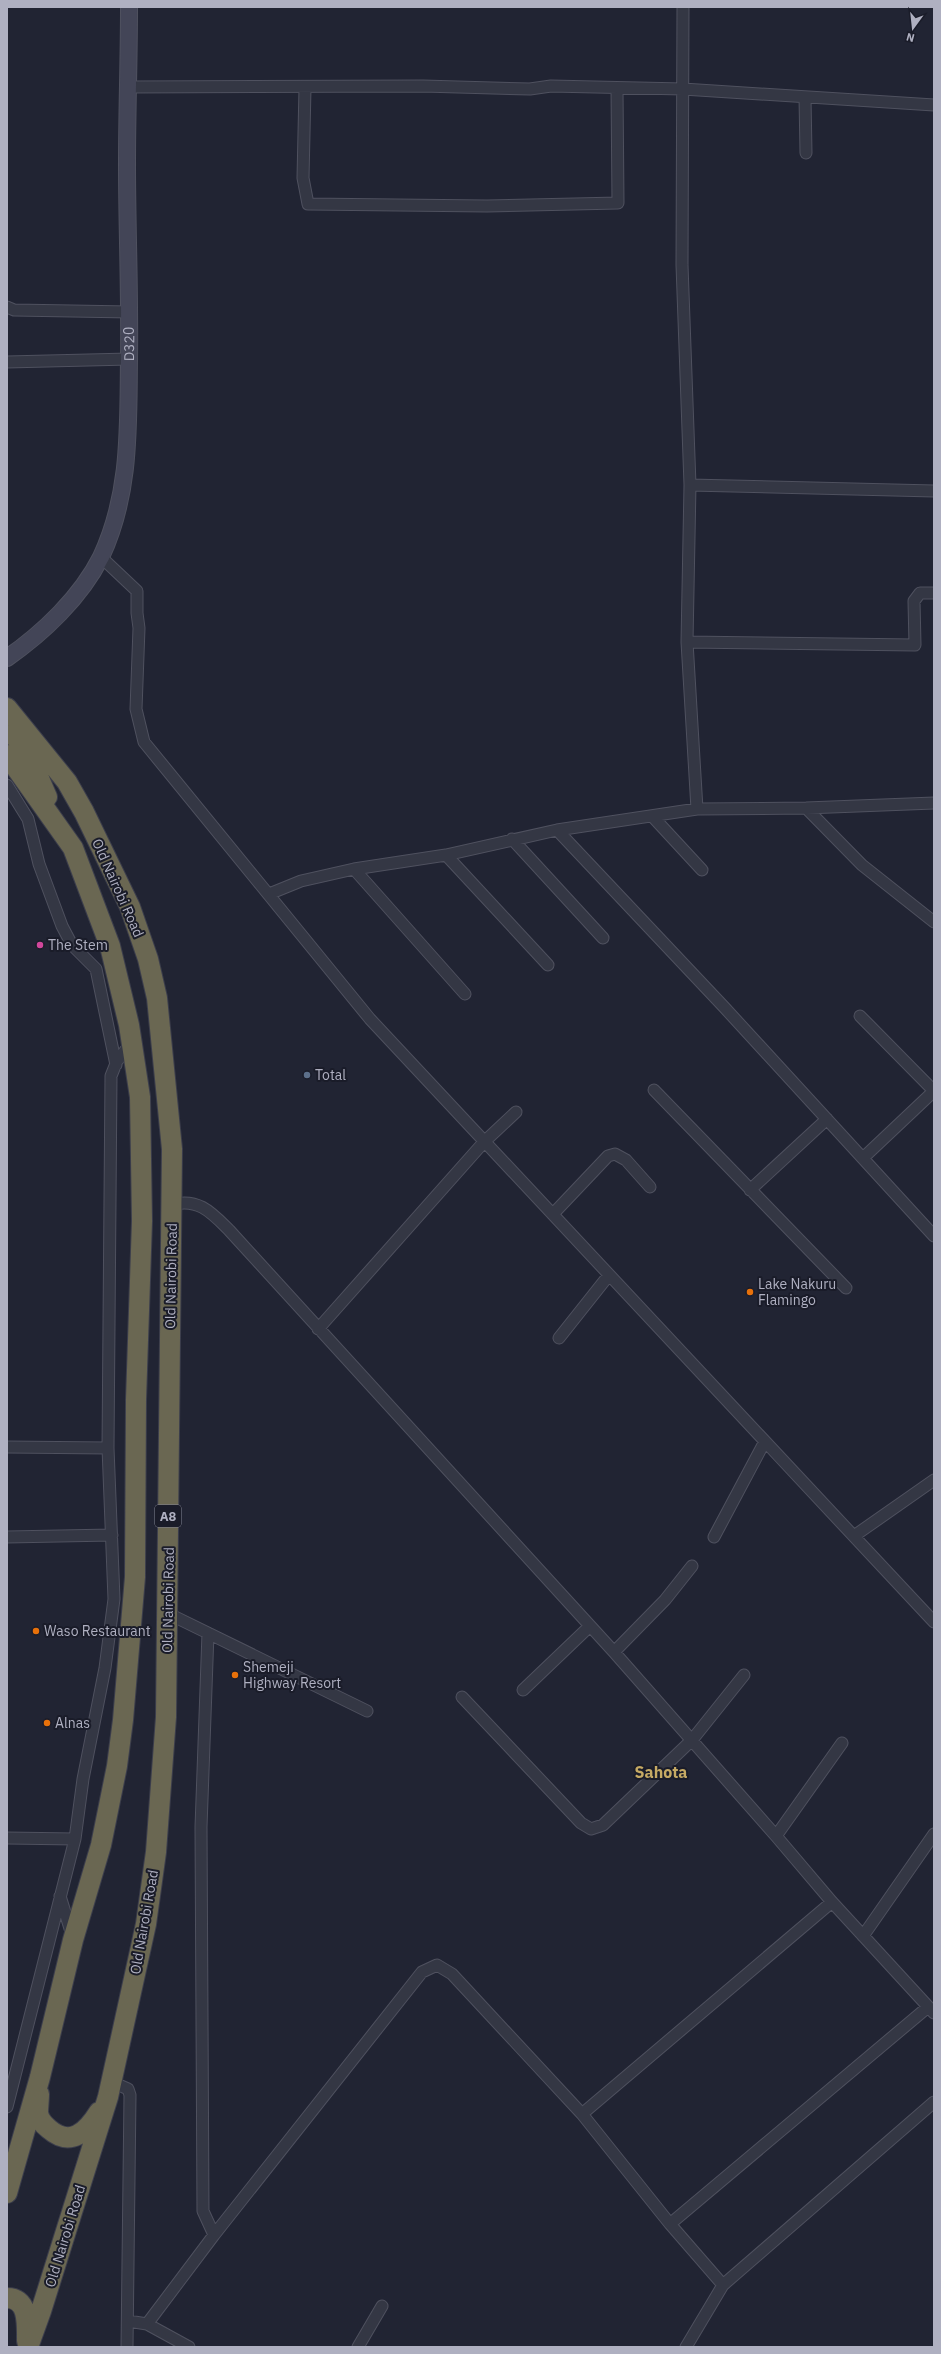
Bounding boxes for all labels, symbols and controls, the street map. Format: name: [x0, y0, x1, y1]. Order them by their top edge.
north arrow: [893, 8, 933, 48]
text: N: [905, 30, 916, 45]
street label: D320: [120, 327, 138, 361]
street label: Old Nairobi Road: [88, 836, 148, 940]
place label: The Stem: [48, 936, 108, 954]
marker: The Stem: [35, 940, 45, 950]
place label: Total: [315, 1066, 346, 1084]
marker: Total: [302, 1070, 312, 1080]
street label: Old Nairobi Road: [161, 1223, 181, 1329]
place label: Lake Nakuru Flamingo: [758, 1275, 836, 1309]
marker: Lake Nakuru Flamingo: [745, 1287, 755, 1297]
road number: A8: [155, 1505, 181, 1527]
street label: Old Nairobi Road: [158, 1547, 178, 1653]
place label: Waso Restaurant: [44, 1622, 151, 1640]
marker: Waso Restaurant: [31, 1626, 41, 1636]
place label: Shemeji Highway Resort: [243, 1658, 341, 1692]
marker: Shemeji Highway Resort: [230, 1670, 240, 1680]
place label: Alnas: [55, 1714, 90, 1732]
marker: Alnas: [42, 1718, 52, 1728]
district label: Sahota: [635, 1762, 687, 1782]
street label: Old Nairobi Road: [126, 1868, 162, 1976]
street label: Old Nairobi Road: [41, 2183, 89, 2289]

